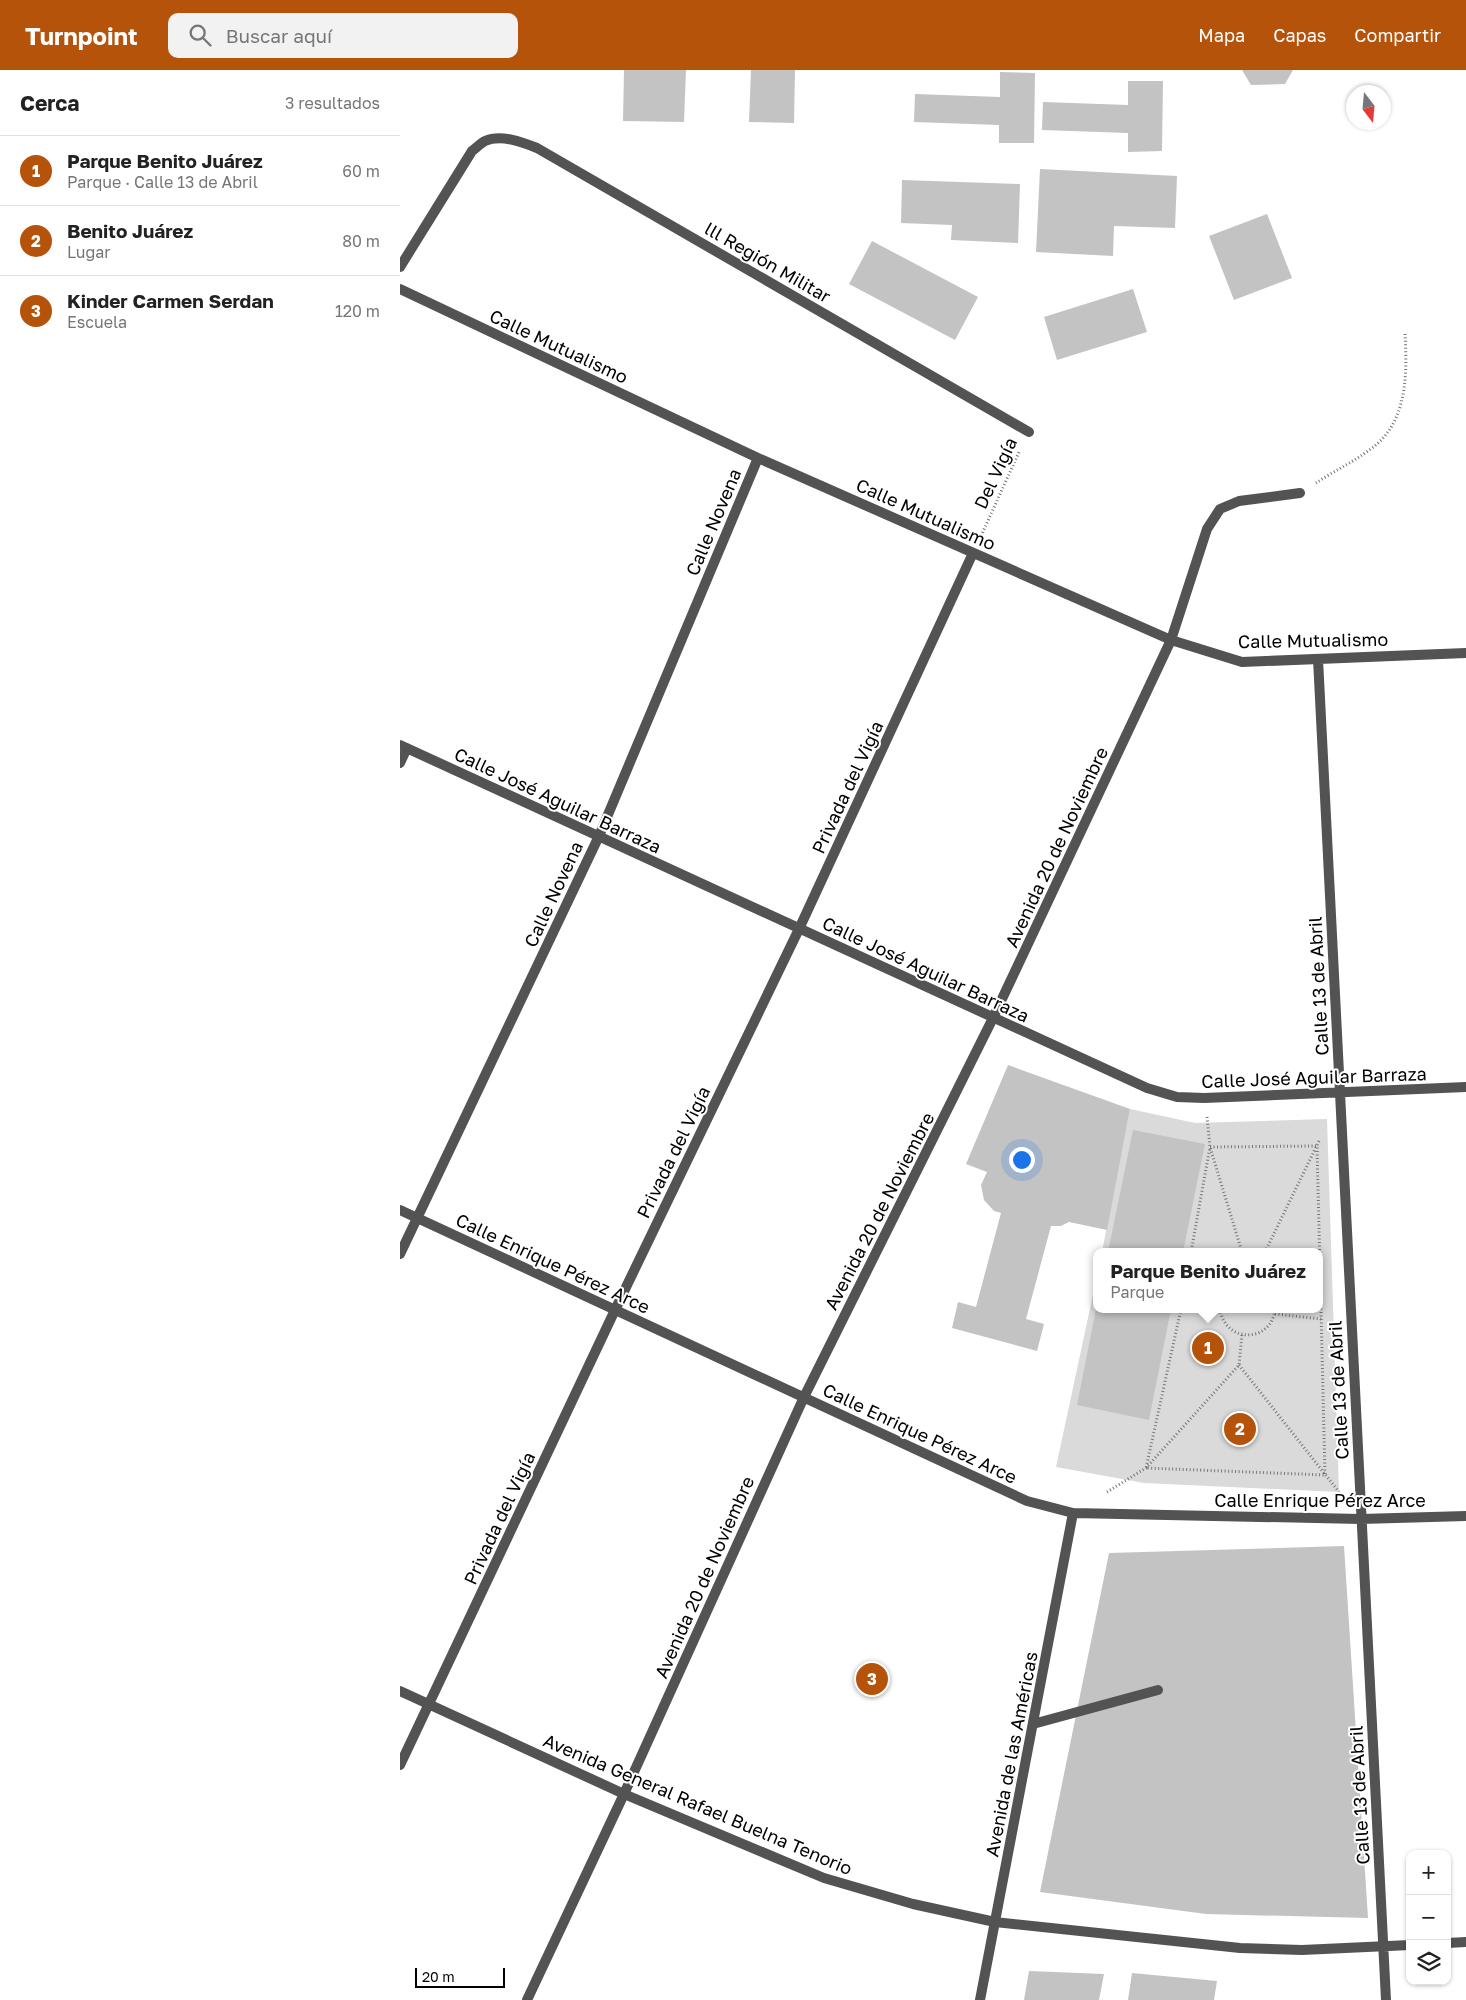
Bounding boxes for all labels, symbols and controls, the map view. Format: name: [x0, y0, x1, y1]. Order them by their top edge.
search box: [168, 13, 518, 58]
text: Turnpoint: [25, 21, 138, 50]
icon: search: [186, 21, 214, 49]
text: Buscar aquí: [226, 24, 332, 47]
text: Mapa: [1198, 24, 1245, 46]
text: Capas: [1273, 24, 1326, 46]
text: Compartir: [1354, 24, 1441, 46]
north arrow: [1346, 85, 1391, 130]
text: Cerca: [20, 90, 79, 116]
text: 3 resultados: [285, 93, 380, 113]
text: Parque Benito Juárez: [67, 149, 263, 172]
text: 1: [32, 161, 40, 181]
text: 60 m: [342, 161, 380, 181]
text: Parque · Calle 13 de Abril: [67, 172, 258, 192]
street label: lll Región Militar: [701, 217, 835, 307]
text: Benito Juárez: [67, 219, 193, 242]
text: 2: [31, 231, 41, 251]
text: 80 m: [342, 231, 380, 251]
text: Lugar: [67, 242, 111, 262]
text: Kinder Carmen Serdan: [67, 289, 274, 312]
text: 3: [31, 301, 41, 321]
text: 120 m: [335, 301, 380, 321]
street label: Calle Mutualismo: [486, 304, 632, 388]
text: Escuela: [67, 312, 127, 332]
street label: Del Vigía: [969, 434, 1021, 512]
street label: Calle Novena: [681, 465, 745, 579]
street label: Calle Mutualismo: [853, 473, 999, 555]
street label: Calle Mutualismo: [1238, 628, 1388, 652]
street label: Privada del Vigía: [807, 717, 887, 857]
street label: Calle José Aguilar Barraza: [451, 742, 665, 858]
street label: Avenida 20 de Noviembre: [1000, 743, 1112, 951]
street label: Calle Novena: [519, 838, 587, 950]
street label: Calle José Aguilar Barraza: [819, 911, 1033, 1027]
street label: Calle 13 de Abril: [1303, 916, 1333, 1056]
street label: Calle José Aguilar Barraza: [1201, 1062, 1427, 1092]
street label: Privada del Vigía: [632, 1083, 714, 1221]
street label: Avenida 20 de Noviembre: [820, 1109, 938, 1313]
your location: [1009, 1147, 1035, 1173]
street label: Calle Enrique Pérez Arce: [452, 1208, 654, 1318]
popup: [1093, 1248, 1323, 1313]
text: Parque Benito Juárez: [1110, 1259, 1306, 1282]
text: Parque: [1110, 1282, 1164, 1302]
street label: Calle 13 de Abril: [1323, 1320, 1353, 1460]
pin: 1: [1192, 1329, 1224, 1367]
street label: Calle Enrique Pérez Arce: [819, 1378, 1021, 1488]
pin: 2: [1224, 1410, 1256, 1448]
street label: Privada del Vigía: [459, 1448, 539, 1588]
street label: Avenida 20 de Noviembre: [649, 1473, 759, 1681]
street label: Calle Enrique Pérez Arce: [1214, 1489, 1426, 1511]
street label: Avenida de las Américas: [980, 1650, 1042, 1858]
pin: 3: [856, 1660, 888, 1698]
street label: Calle 13 de Abril: [1344, 1725, 1374, 1865]
street label: Avenida General Rafael Buelna Tenorio: [540, 1729, 856, 1879]
map controls: [1406, 1850, 1451, 1985]
button: +: [1406, 1850, 1451, 1895]
button: −: [1406, 1895, 1451, 1940]
button: layers: [1406, 1940, 1451, 1985]
scale bar: [415, 1965, 505, 1988]
text: 20 m: [422, 1968, 455, 1985]

